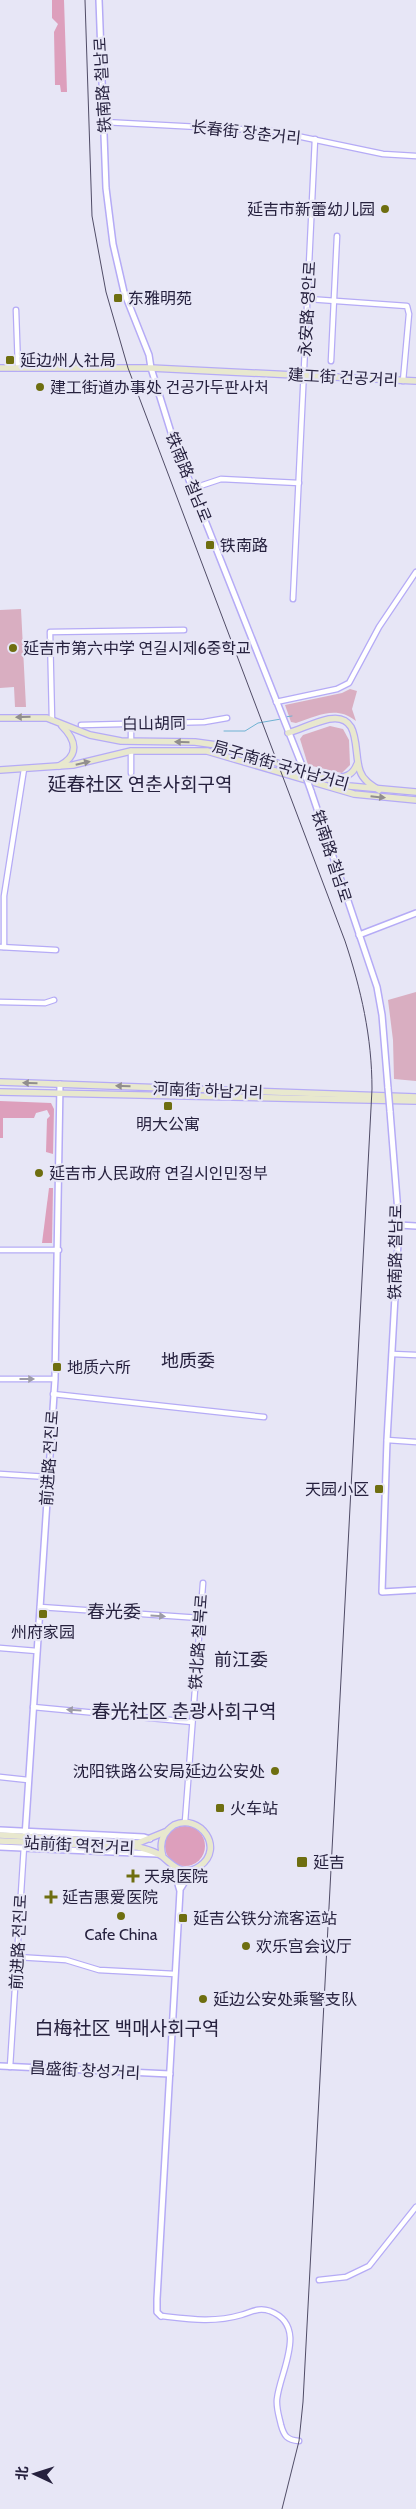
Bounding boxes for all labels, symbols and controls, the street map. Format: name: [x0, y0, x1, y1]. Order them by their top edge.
street label: 铁南路 철남로: [90, 36, 114, 133]
street label: 长春街 장춘거리: [190, 117, 302, 148]
place label: 延吉市新蕾幼儿园: [247, 200, 375, 219]
marker: 延吉市新蕾幼儿园: [379, 203, 391, 215]
street label: 永安路 영안로: [296, 260, 320, 357]
place label: 东雅明苑: [128, 289, 192, 308]
marker: 东雅明苑: [112, 292, 124, 304]
place label: 延边州人社局: [20, 351, 116, 370]
marker: 延边州人社局: [4, 354, 16, 366]
street label: 建工街 건공거리: [287, 365, 399, 390]
place label: 建工街道办事处 건공가두판사처: [50, 378, 269, 397]
marker: 建工街道办事处 건공가두판사처: [34, 381, 46, 393]
street label: 铁南路 철남로: [162, 429, 215, 525]
place label: 铁南路: [220, 536, 268, 555]
marker: 铁南路: [204, 539, 216, 551]
place label: 延吉市第六中学 연길시제6중학교: [23, 639, 251, 658]
marker: 延吉市第六中学 연길시제6중학교: [7, 642, 19, 654]
one-way arrow: [15, 713, 31, 721]
street label: 白山胡同: [122, 713, 186, 734]
one-way arrow: [174, 737, 190, 745]
street label: 局子南街 국자남거리: [210, 737, 351, 794]
one-way arrow: [76, 759, 91, 767]
district label: 延春社区 연춘사회구역: [47, 773, 233, 796]
one-way arrow: [370, 793, 386, 801]
street label: 铁南路 철남로: [308, 808, 355, 905]
one-way arrow: [22, 1078, 38, 1086]
street label: 河南街 하남거리: [152, 1079, 264, 1102]
one-way arrow: [114, 1082, 130, 1090]
marker: 明大公寓: [162, 1100, 174, 1112]
place label: 明大公寓: [136, 1115, 200, 1134]
place label: 延吉市人民政府 연길시인민정부: [49, 1164, 268, 1183]
marker: 延吉市人民政府 연길시인민정부: [33, 1167, 45, 1179]
street label: 铁南路 철남로: [385, 1204, 406, 1300]
district label: 地质委: [161, 1350, 215, 1372]
place label: 地质六所: [67, 1358, 131, 1377]
marker: 地质六所: [51, 1361, 63, 1373]
one-way arrow: [20, 1375, 36, 1383]
street label: 前进路 전진로: [37, 1409, 62, 1506]
place label: 天园小区: [305, 1480, 369, 1499]
marker: 天园小区: [373, 1483, 385, 1495]
street label: 铁北路 철북로: [186, 1593, 211, 1690]
district label: 春光委: [87, 1601, 141, 1623]
marker: 州府家园: [37, 1608, 49, 1620]
one-way arrow: [150, 1613, 166, 1621]
place label: 州府家园: [11, 1623, 75, 1642]
district label: 前江委: [214, 1649, 268, 1671]
district label: 春光社区 춘광사회구역: [91, 1700, 277, 1723]
one-way arrow: [66, 1706, 82, 1714]
place label: 沈阳铁路公安局延边公安处: [73, 1762, 265, 1781]
marker: 沈阳铁路公安局延边公安处: [269, 1765, 281, 1777]
place label: 火车站: [230, 1799, 278, 1818]
marker: 火车站: [214, 1802, 226, 1814]
street label: 站前街 역전거리: [23, 1833, 135, 1858]
place label: 延吉: [313, 1853, 345, 1872]
marker: 延吉: [295, 1855, 309, 1869]
place label: 天泉医院: [144, 1867, 208, 1886]
marker: 天泉医院: [126, 1869, 140, 1883]
place label: 延吉惠爱医院: [62, 1888, 158, 1907]
marker: 延吉惠爱医院: [44, 1890, 58, 1904]
street label: 前进路 전진로: [7, 1893, 31, 1990]
place label: 延吉公铁分流客运站: [193, 1909, 337, 1928]
marker: Cafe China: [115, 1910, 127, 1922]
marker: 延吉公铁分流客运站: [177, 1912, 189, 1924]
place label: Cafe China: [85, 1925, 158, 1944]
place label: 欢乐宫会议厅: [256, 1937, 352, 1956]
marker: 欢乐宫会议厅: [240, 1940, 252, 1952]
place label: 延边公安处乘警支队: [213, 1990, 357, 2009]
marker: 延边公安处乘警支队: [197, 1993, 209, 2005]
district label: 白梅社区 백매사회구역: [34, 2017, 220, 2040]
street label: 昌盛街 창성거리: [29, 2058, 141, 2083]
north arrow: [10, 2449, 60, 2499]
text: 北: [13, 2465, 31, 2481]

